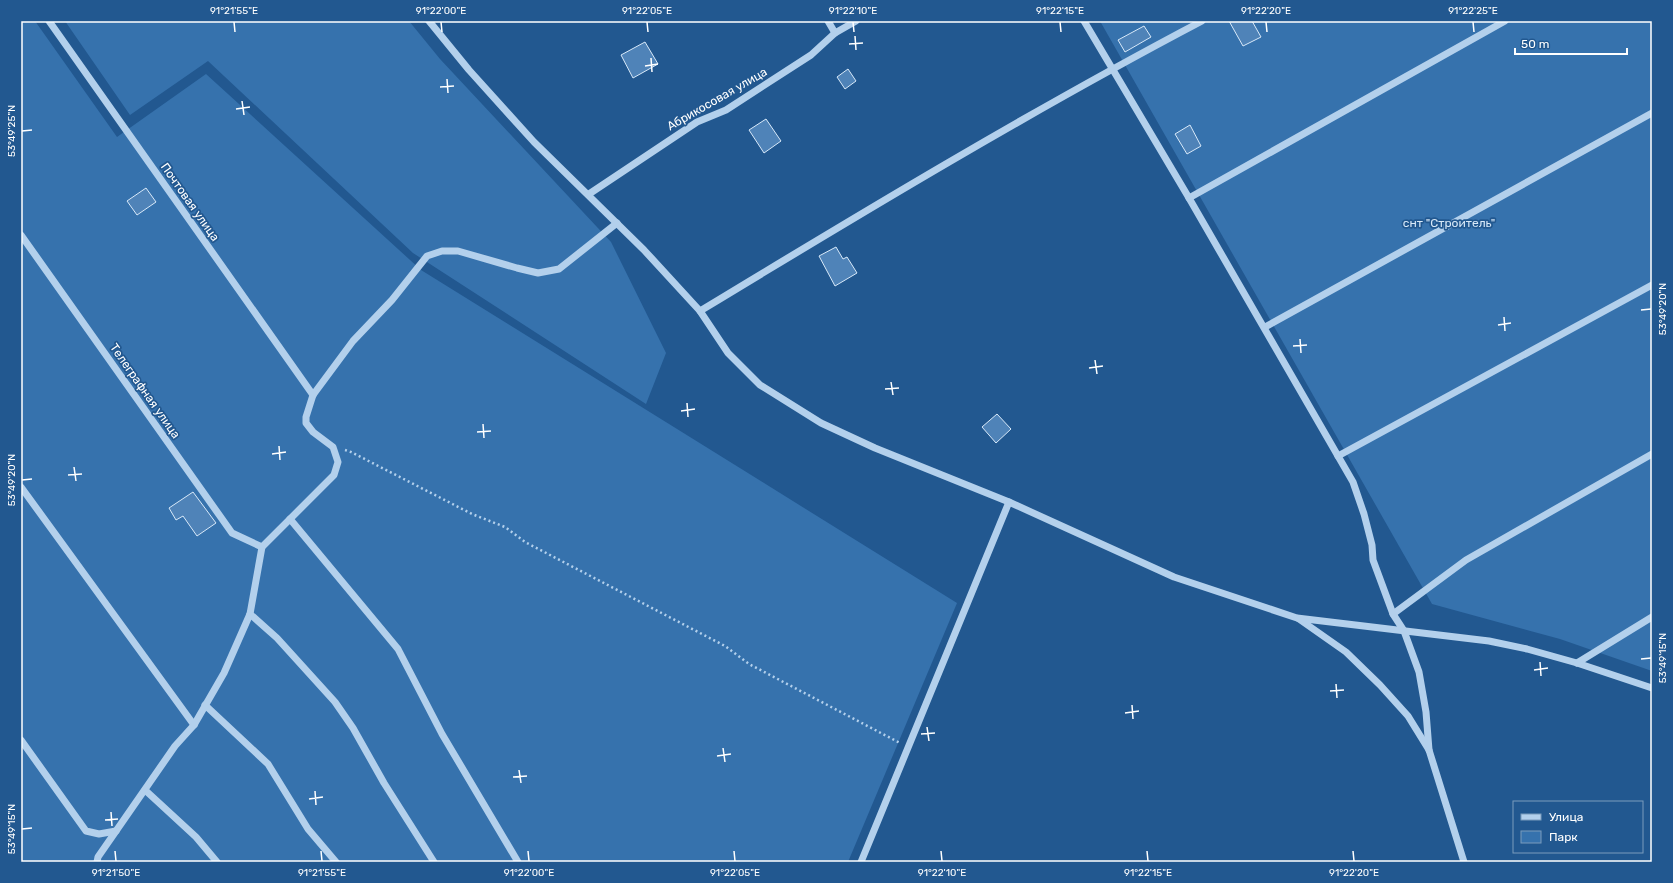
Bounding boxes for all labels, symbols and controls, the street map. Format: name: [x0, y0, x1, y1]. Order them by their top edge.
text: 91°21'55"E: [210, 5, 258, 17]
text: 91°22'00"E: [416, 5, 466, 17]
text: 91°22'05"E: [622, 5, 672, 17]
text: 91°22'10"E: [829, 5, 877, 17]
text: 91°22'15"E: [1036, 5, 1084, 17]
text: 91°22'20"E: [1241, 5, 1291, 17]
text: 91°22'25"E: [1448, 5, 1498, 17]
scale bar: [1515, 30, 1627, 56]
text: 50 m: [1521, 37, 1549, 51]
street label: Абрикосовая улица: [664, 65, 770, 133]
text: 53°49'25"N: [6, 105, 18, 157]
street label: Почтовая улица: [158, 160, 222, 244]
park label: снт "Строитель": [1403, 216, 1495, 230]
text: 53°49'20"N: [1657, 283, 1669, 335]
street label: Телеграфная улица: [107, 341, 183, 441]
text: 53°49'20"N: [6, 454, 18, 506]
text: 53°49'15"N: [1657, 633, 1669, 683]
legend: [1513, 801, 1643, 853]
text: 53°49'15"N: [6, 804, 18, 854]
text: Улица: [1549, 810, 1583, 824]
text: Парк: [1549, 830, 1578, 844]
text: 91°21'50"E: [92, 867, 140, 879]
text: 91°21'55"E: [298, 867, 346, 879]
text: 91°22'00"E: [504, 867, 554, 879]
text: 91°22'05"E: [710, 867, 760, 879]
text: 91°22'10"E: [918, 867, 966, 879]
text: 91°22'15"E: [1124, 867, 1172, 879]
text: 91°22'20"E: [1329, 867, 1379, 879]

